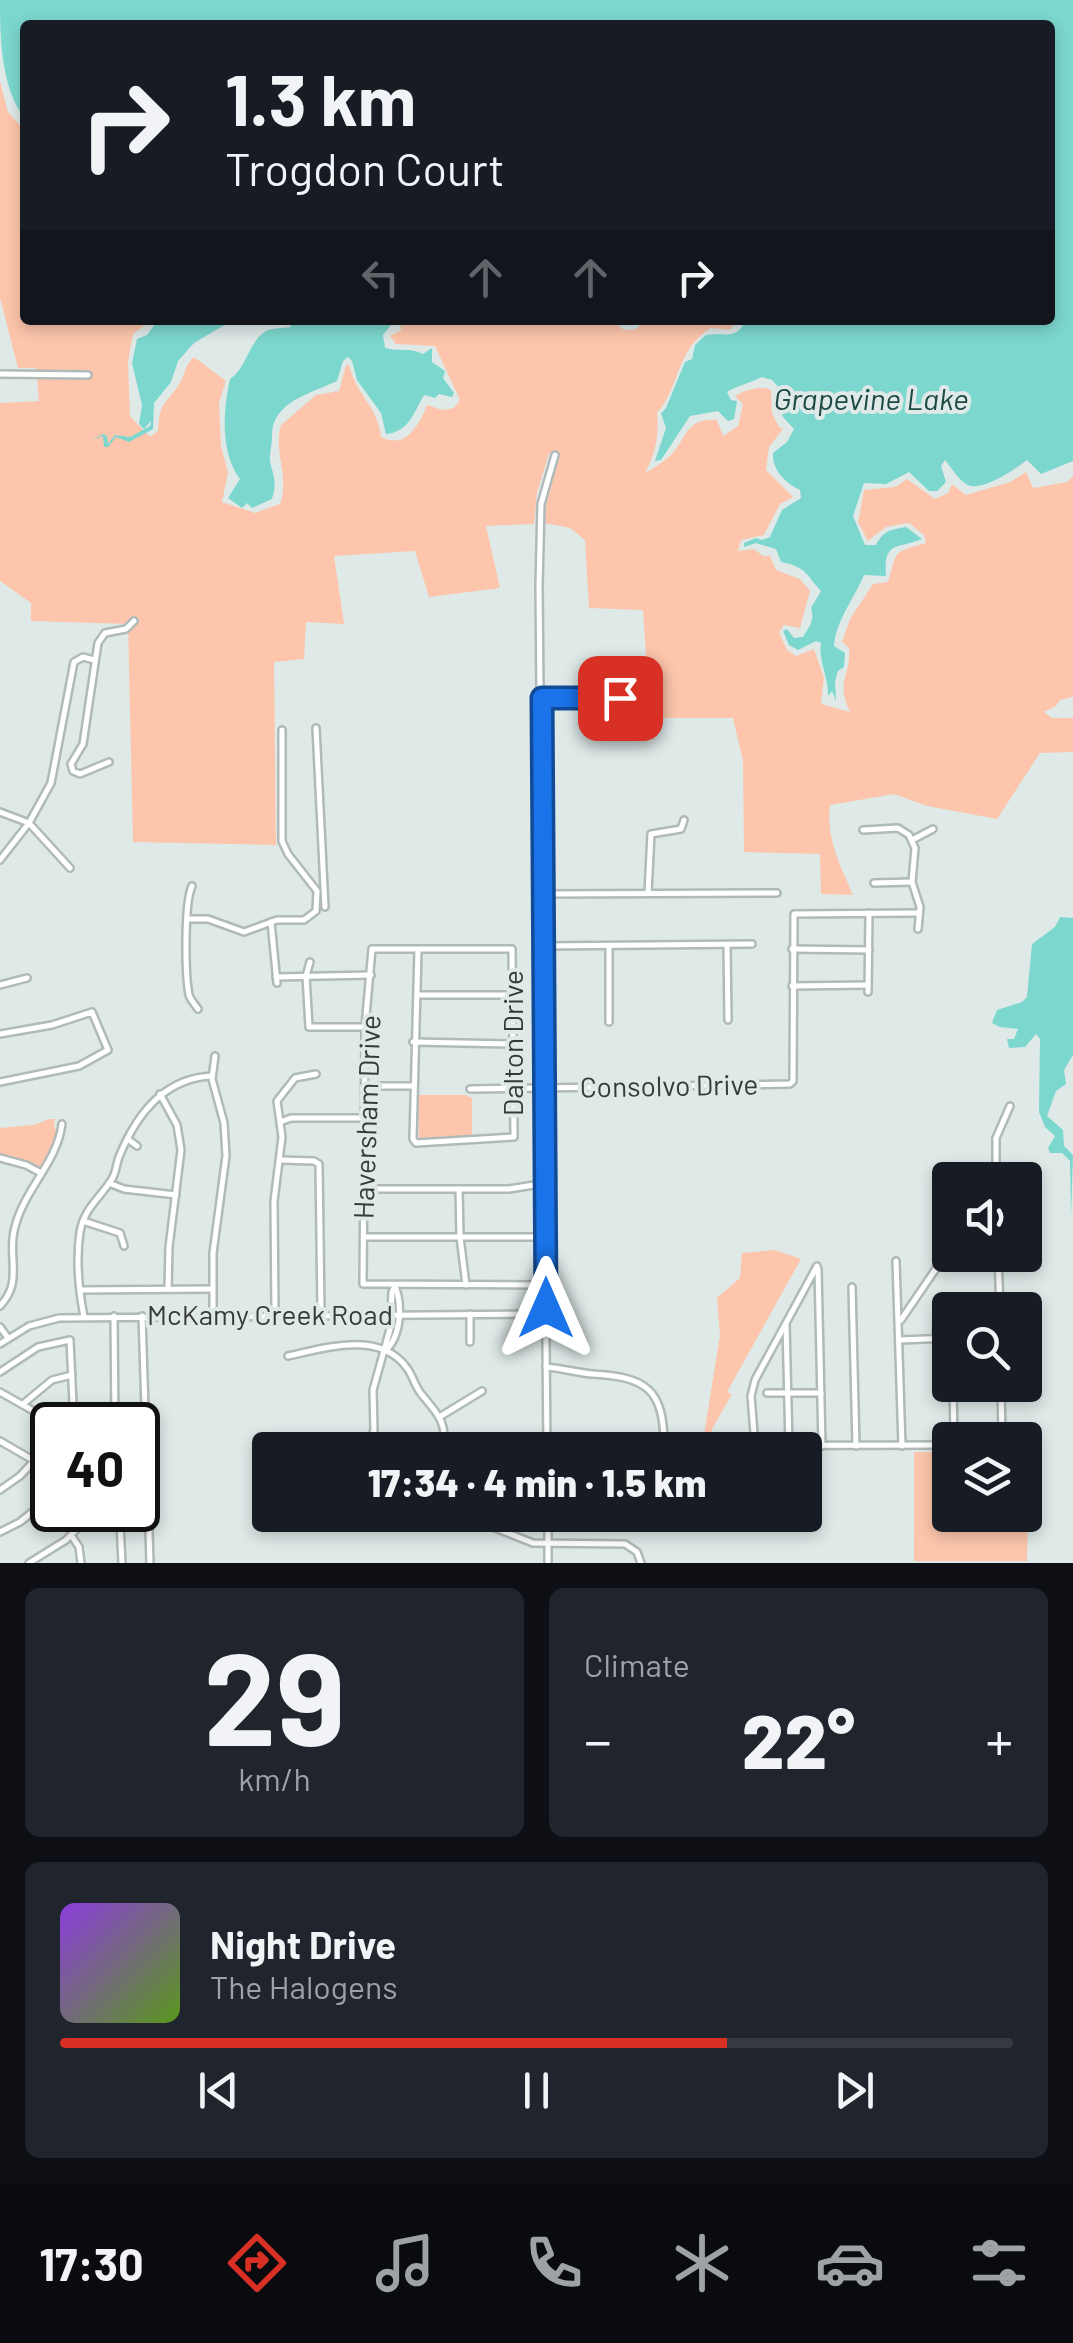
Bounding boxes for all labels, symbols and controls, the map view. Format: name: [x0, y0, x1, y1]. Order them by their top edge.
text: 1.3 km: [225, 56, 416, 140]
icon: right: [60, 60, 190, 190]
text: Trogdon Court: [225, 141, 505, 195]
icon: left: [353, 250, 408, 305]
icon: ahead: [458, 250, 513, 305]
icon: ahead: [563, 250, 618, 305]
icon: right: [668, 250, 723, 305]
water label: Grapevine Lake: [774, 380, 968, 416]
pin: [578, 656, 663, 741]
icon: arrive: [593, 671, 648, 726]
street label: Dalton Drive: [495, 970, 529, 1116]
street label: Haversham Drive: [345, 1014, 387, 1220]
street label: Consolvo Drive: [579, 1066, 759, 1104]
map controls: [932, 1162, 1042, 1532]
button: sound: [932, 1162, 1042, 1272]
position arrow: [494, 1256, 598, 1360]
button: search: [932, 1292, 1042, 1402]
street label: McKamy Creek Road: [147, 1297, 393, 1331]
speed limit sign: 40: [30, 1402, 160, 1532]
button: layers: [932, 1422, 1042, 1532]
text: 17:34 · 4 min · 1.5 km: [368, 1459, 706, 1505]
text: 29: [204, 1616, 345, 1772]
text: Climate: [584, 1645, 690, 1683]
text: 22°: [742, 1694, 855, 1784]
text: −: [584, 1706, 612, 1772]
text: +: [985, 1706, 1013, 1772]
text: km/h: [238, 1759, 311, 1797]
text: Night Drive: [210, 1921, 396, 1967]
text: The Halogens: [210, 1967, 398, 2005]
icon: previous: [191, 2063, 246, 2118]
icon: pause: [509, 2063, 564, 2118]
icon: next: [827, 2063, 882, 2118]
icon: directions: [222, 2228, 292, 2298]
icon: music: [370, 2228, 440, 2298]
icon: phone: [519, 2228, 589, 2298]
icon: climate: [667, 2228, 737, 2298]
icon: car: [815, 2228, 885, 2298]
icon: filters: [964, 2228, 1034, 2298]
text: 17:30: [39, 2236, 144, 2290]

